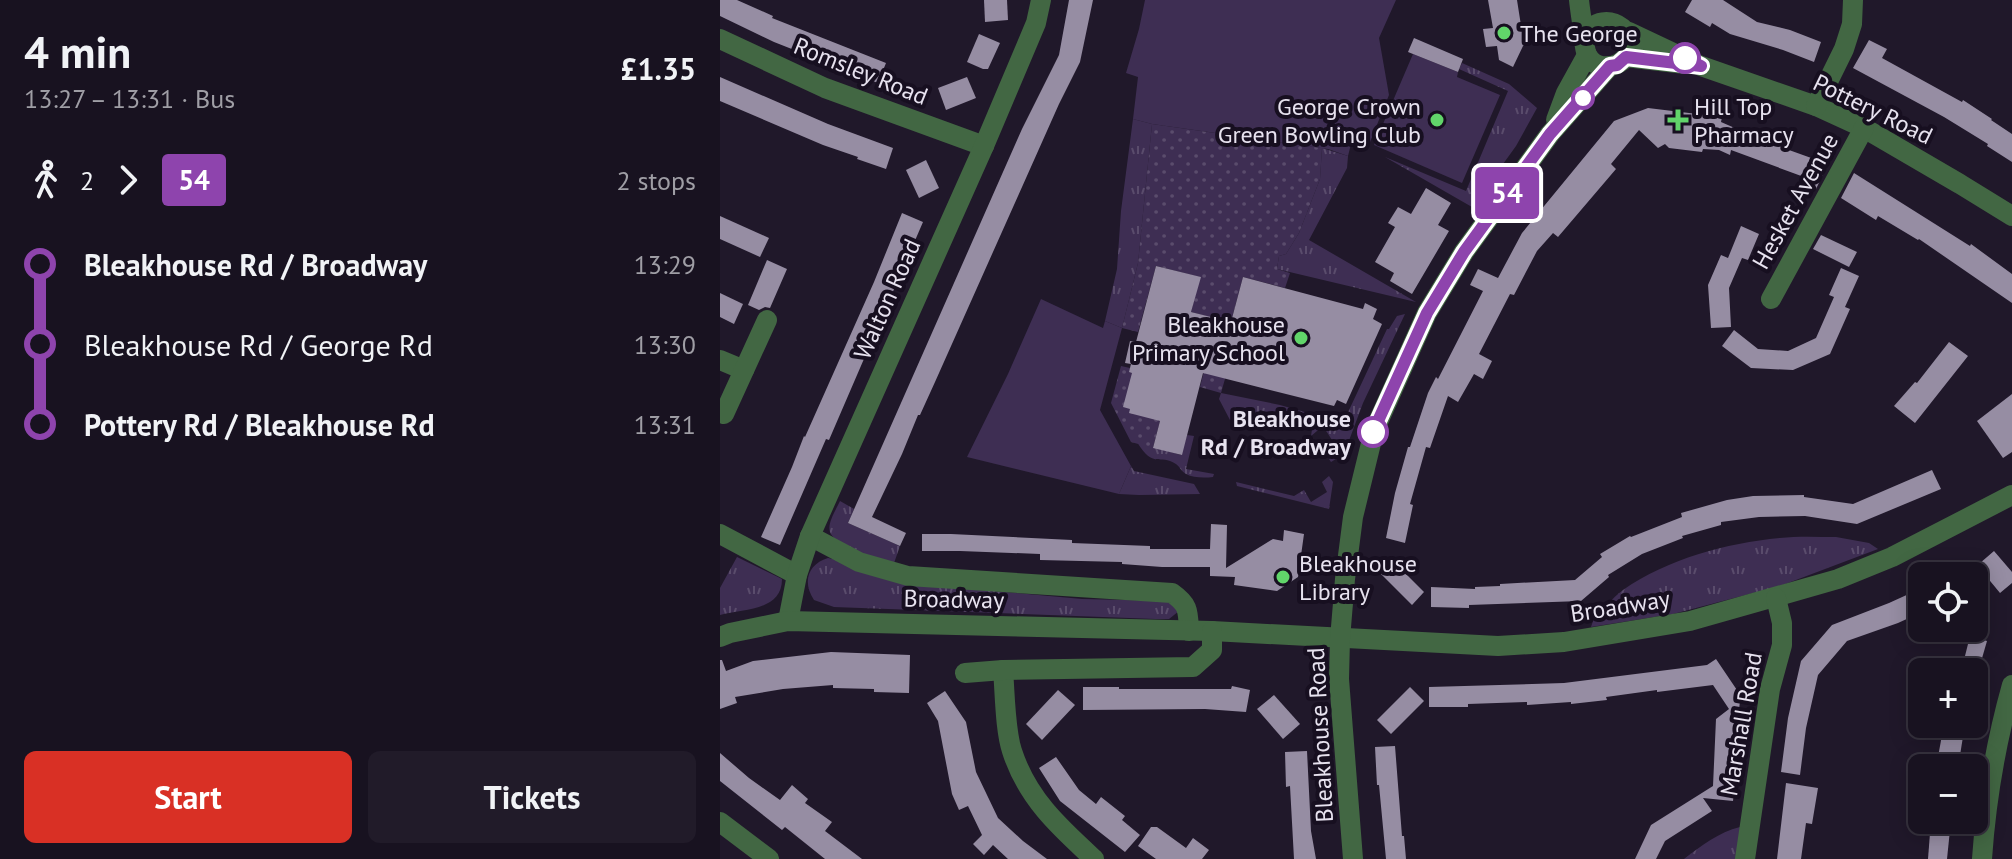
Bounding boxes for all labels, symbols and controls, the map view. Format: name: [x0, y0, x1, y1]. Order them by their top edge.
place label: The George: [1520, 18, 1638, 49]
text: 4 min: [24, 23, 131, 80]
marker: The George: [1495, 24, 1513, 42]
street label: Romsley Road: [789, 30, 933, 112]
unlabelled marker: [1670, 43, 1700, 73]
text: £1.35: [621, 49, 696, 88]
street label: Pottery Road: [1808, 67, 1938, 151]
text: 13:27 – 13:31 · Bus: [24, 82, 235, 115]
unlabelled marker: [1572, 87, 1594, 109]
place label: George Crown Green Bowling Club: [1218, 91, 1421, 150]
place label: Hill Top Pharmacy: [1694, 91, 1794, 150]
marker: George Crown Green Bowling Club: [1428, 111, 1446, 129]
marker: Hill Top Pharmacy: [1669, 111, 1687, 129]
street label: Hesket Avenue: [1745, 128, 1845, 274]
icon: walk: [24, 158, 68, 202]
icon: forward: [106, 158, 150, 202]
text: 54: [178, 161, 210, 198]
text: 2: [80, 164, 94, 197]
text: 2 stops: [616, 164, 696, 197]
line badge: 54: [1471, 167, 1543, 219]
text: 54: [1491, 174, 1523, 211]
street label: Walton Road: [847, 234, 927, 364]
text: Bleakhouse Rd / Broadway: [84, 245, 427, 284]
text: 13:29: [634, 248, 696, 281]
place label: Bleakhouse Primary School: [1132, 309, 1285, 368]
text: Bleakhouse Rd / George Rd: [84, 325, 433, 364]
text: 13:30: [634, 328, 696, 361]
marker: Bleakhouse Primary School: [1292, 329, 1310, 347]
place label: Bleakhouse Rd / Broadway: [1201, 403, 1352, 462]
text: Pottery Rd / Bleakhouse Rd: [84, 405, 435, 444]
text: 13:31: [634, 408, 696, 441]
marker: Bleakhouse Rd / Broadway: [1358, 417, 1388, 447]
place label: Bleakhouse Library: [1299, 548, 1417, 607]
map controls: [1908, 562, 1988, 834]
button: locate: [1908, 562, 1988, 642]
marker: Bleakhouse Library: [1274, 568, 1292, 586]
street label: Broadway: [903, 583, 1005, 615]
street label: Broadway: [1568, 583, 1672, 629]
street label: Bleakhouse Road: [1300, 647, 1340, 823]
street label: Marshall Road: [1713, 650, 1769, 798]
button: +: [1908, 658, 1988, 738]
button: Start: [24, 751, 352, 843]
button: Tickets: [368, 751, 696, 843]
button: −: [1908, 754, 1988, 834]

